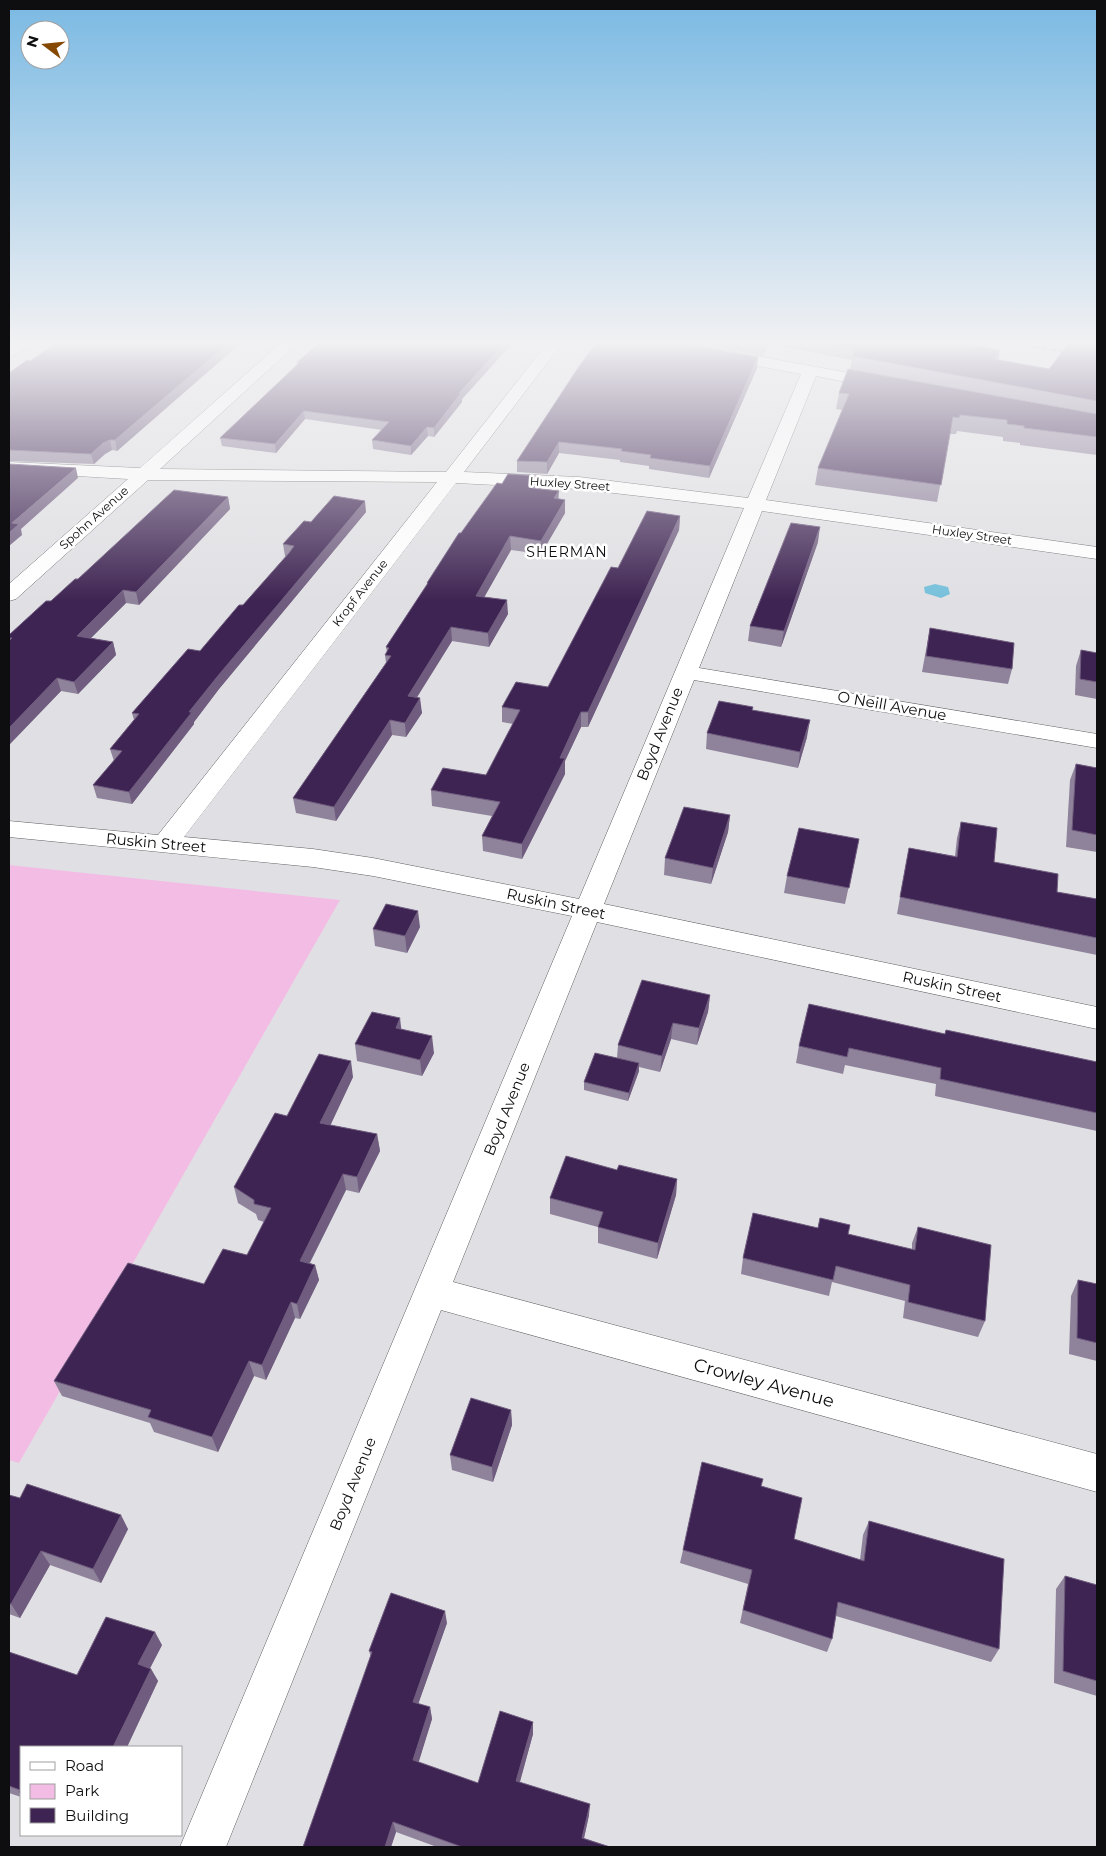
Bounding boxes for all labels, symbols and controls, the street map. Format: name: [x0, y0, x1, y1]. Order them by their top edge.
north arrow: [20, 20, 70, 70]
text: N: [22, 33, 43, 49]
street label: Huxley Street: [529, 473, 611, 494]
street label: Spohn Avenue: [56, 483, 131, 553]
street label: Huxley Street: [931, 521, 1013, 548]
district label: SHERMAN: [526, 543, 608, 561]
street label: Kropf Avenue: [329, 556, 391, 629]
street label: Boyd Avenue: [632, 684, 687, 783]
street label: O Neill Avenue: [836, 687, 948, 724]
street label: Ruskin Street: [105, 829, 207, 856]
street label: Ruskin Street: [505, 884, 607, 923]
street label: Ruskin Street: [901, 967, 1003, 1006]
street label: Boyd Avenue: [479, 1059, 534, 1158]
street label: Crowley Avenue: [691, 1354, 837, 1412]
street label: Boyd Avenue: [325, 1434, 380, 1533]
legend: [20, 1746, 182, 1836]
text: Road: [65, 1756, 104, 1775]
text: Park: [65, 1781, 99, 1800]
text: Building: [65, 1806, 129, 1825]

